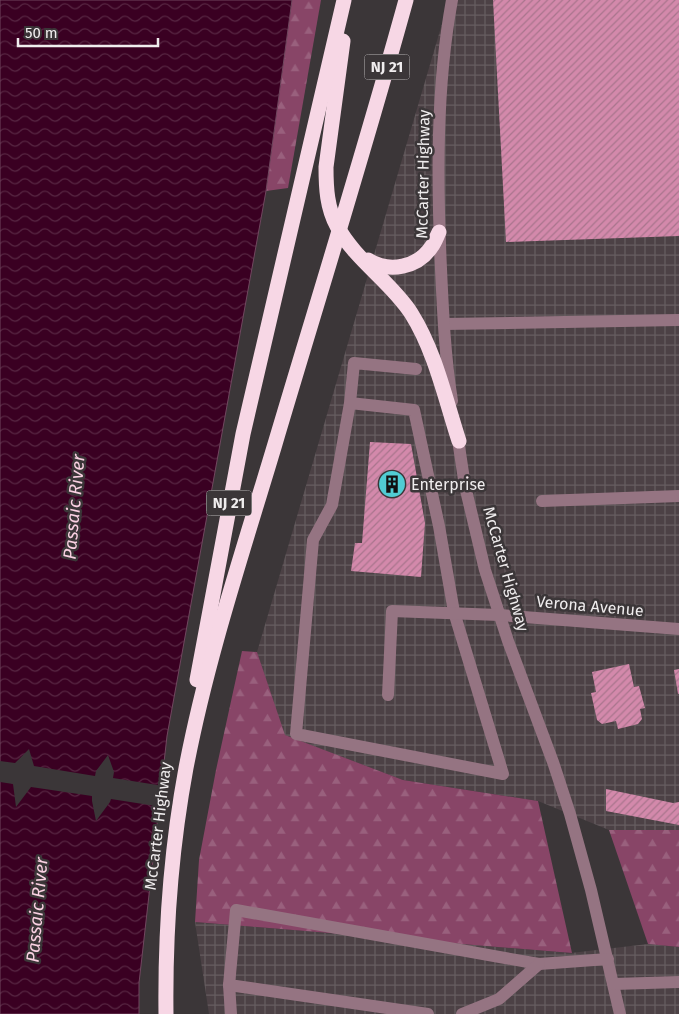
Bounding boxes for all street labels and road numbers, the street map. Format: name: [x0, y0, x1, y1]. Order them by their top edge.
road number: NJ 21: [364, 54, 410, 80]
street label: McCarter Highway: [412, 109, 434, 239]
road number: NJ 21: [206, 490, 252, 516]
street label: McCarter Highway: [479, 504, 533, 634]
street label: Verona Avenue: [536, 592, 644, 620]
street label: McCarter Highway: [141, 761, 175, 891]

